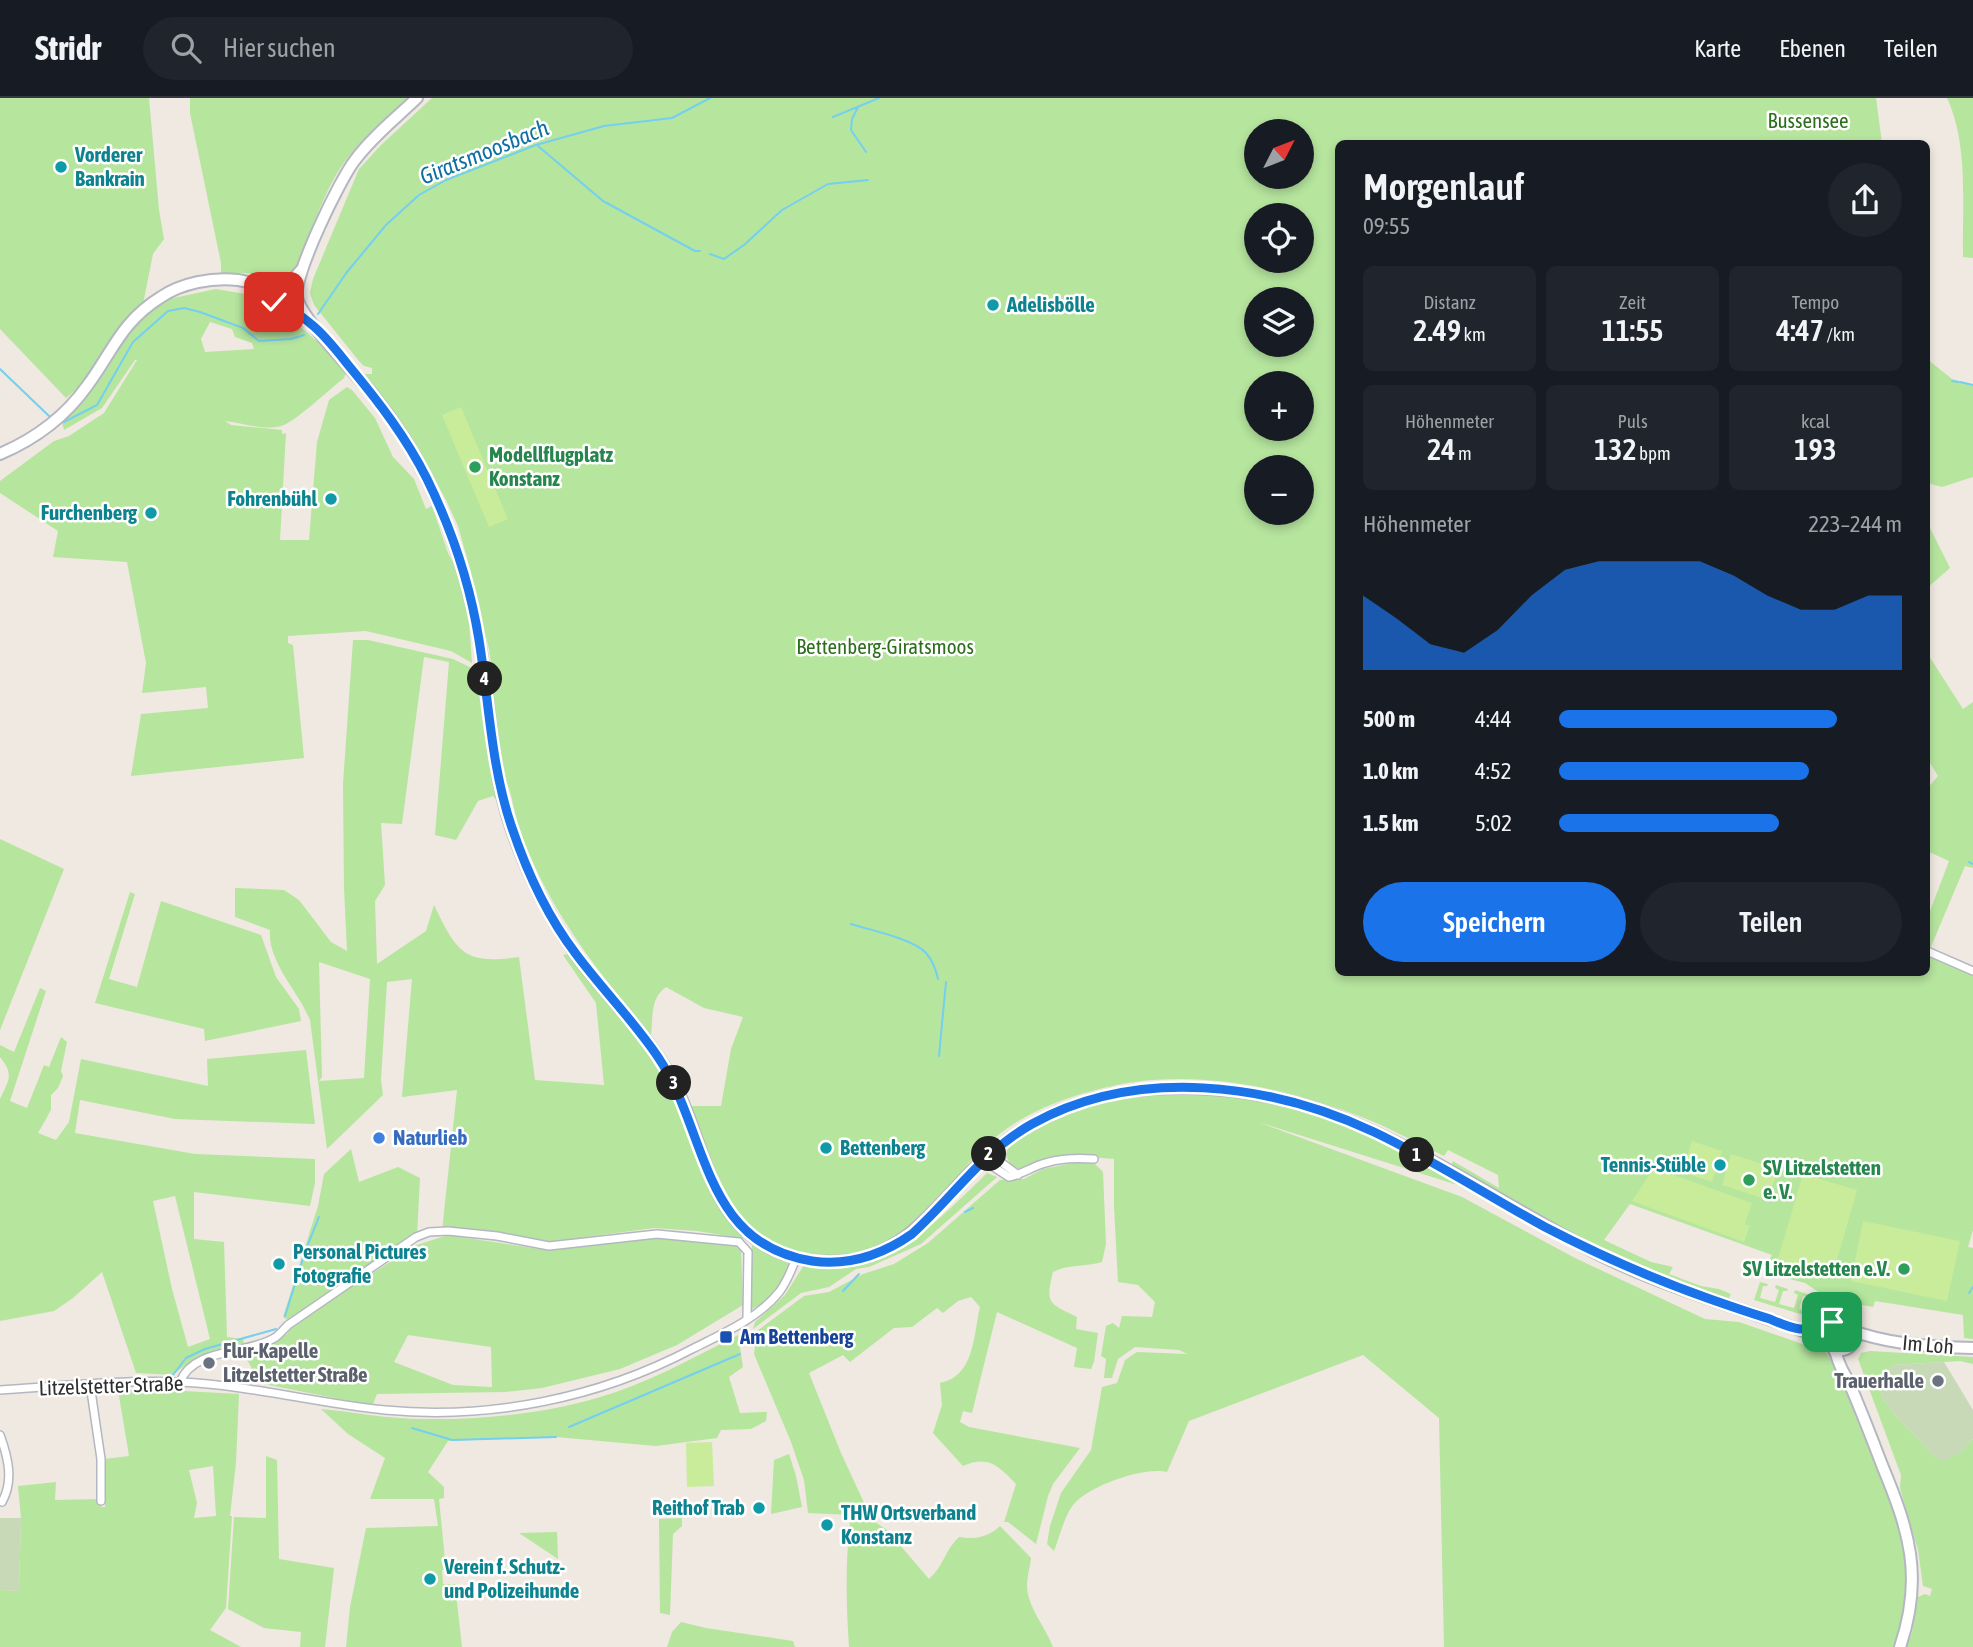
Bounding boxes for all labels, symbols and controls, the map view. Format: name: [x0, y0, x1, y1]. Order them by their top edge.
search box: [143, 17, 633, 80]
text: Stridr: [35, 29, 101, 67]
icon: search: [167, 29, 205, 67]
text: Hier suchen: [223, 33, 336, 63]
text: Karte: [1694, 35, 1741, 62]
text: Ebenen: [1779, 35, 1846, 62]
text: Teilen: [1884, 35, 1938, 62]
park label: Bussensee: [1767, 108, 1849, 132]
water label: Giratsmoosbach: [416, 114, 552, 190]
north arrow: [1244, 119, 1314, 189]
map controls: [1244, 119, 1314, 525]
place label: Vorderer Bankrain: [74, 142, 145, 190]
marker: Vorderer Bankrain: [53, 159, 69, 175]
button: share: [1828, 163, 1902, 237]
text: Morgenlauf: [1363, 165, 1524, 208]
button: locate: [1244, 203, 1314, 273]
text: 09:55: [1363, 213, 1410, 239]
pin: [244, 272, 304, 332]
icon: check: [255, 283, 293, 321]
button: layers: [1244, 287, 1314, 357]
text: Distanz: [1423, 291, 1476, 313]
text: Zeit: [1619, 291, 1646, 313]
text: Tempo: [1792, 291, 1839, 313]
place label: Adelisbölle: [1006, 292, 1095, 316]
marker: Adelisbölle: [985, 297, 1001, 313]
text: 2.49: [1413, 313, 1461, 347]
text: 11:55: [1602, 313, 1663, 347]
text: 4:47: [1776, 313, 1824, 347]
text: km: [1461, 323, 1486, 345]
text: /km: [1824, 323, 1855, 345]
button: +: [1244, 371, 1314, 441]
text: Höhenmeter: [1405, 410, 1494, 432]
text: Puls: [1617, 410, 1648, 432]
text: kcal: [1801, 410, 1830, 432]
text: 24: [1427, 432, 1455, 466]
text: 132: [1594, 432, 1637, 466]
text: 193: [1794, 432, 1837, 466]
place label: Modellflugplatz Konstanz: [489, 442, 613, 490]
text: m: [1455, 442, 1472, 464]
text: bpm: [1637, 442, 1671, 464]
button: −: [1244, 455, 1314, 525]
marker: Modellflugplatz Konstanz: [467, 459, 483, 475]
place label: Fohrenbühl: [227, 486, 317, 510]
marker: Fohrenbühl: [323, 491, 339, 507]
place label: Furchenberg: [41, 500, 138, 524]
marker: Furchenberg: [143, 505, 159, 521]
text: Höhenmeter: [1363, 511, 1471, 537]
text: 223–244 m: [1808, 511, 1902, 537]
park label: Bettenberg-Giratsmoos: [796, 634, 974, 658]
pin: 4: [468, 662, 503, 696]
text: 4: [480, 667, 489, 689]
text: 500 m: [1363, 706, 1415, 732]
text: 4:44: [1475, 706, 1512, 732]
text: 1.0 km: [1363, 758, 1419, 784]
text: 4:52: [1475, 758, 1512, 784]
text: 1.5 km: [1363, 810, 1419, 836]
text: 5:02: [1475, 810, 1512, 836]
button: Speichern: [1363, 882, 1626, 962]
button: Teilen: [1640, 882, 1902, 962]
pin: 3: [656, 1066, 692, 1100]
text: 3: [669, 1071, 678, 1093]
place label: Naturlieb: [393, 1125, 467, 1149]
marker: Naturlieb: [371, 1130, 387, 1146]
place label: Bettenberg: [840, 1135, 926, 1159]
pin: 2: [972, 1136, 1006, 1172]
pin: 1: [1400, 1138, 1434, 1172]
marker: Bettenberg: [818, 1140, 834, 1156]
text: 2: [984, 1142, 993, 1164]
text: 1: [1412, 1143, 1421, 1165]
place label: Tennis-Stüble: [1601, 1152, 1706, 1176]
place label: SV Litzelstetten e. V.: [1763, 1155, 1881, 1203]
marker: Tennis-Stüble: [1712, 1157, 1728, 1173]
marker: SV Litzelstetten e. V.: [1741, 1172, 1757, 1188]
place label: Personal Pictures Fotografie: [293, 1239, 427, 1287]
marker: Personal Pictures Fotografie: [271, 1256, 287, 1272]
place label: SV Litzelstetten e.V.: [1743, 1256, 1890, 1280]
marker: SV Litzelstetten e.V.: [1896, 1261, 1912, 1277]
pin: [1802, 1292, 1862, 1352]
icon: arrive: [1813, 1303, 1851, 1341]
place label: Am Bettenberg: [739, 1324, 854, 1348]
marker: Am Bettenberg: [718, 1329, 734, 1345]
street label: Im Loh: [1901, 1330, 1955, 1358]
place label: Flur-Kapelle Litzelstetter Straße: [223, 1338, 368, 1386]
marker: Flur-Kapelle Litzelstetter Straße: [201, 1355, 217, 1371]
place label: Trauerhalle: [1834, 1368, 1924, 1392]
street label: Litzelstetter Straße: [38, 1370, 184, 1400]
marker: Trauerhalle: [1930, 1373, 1946, 1389]
place label: Reithof Trab: [652, 1495, 745, 1519]
marker: Reithof Trab: [751, 1500, 767, 1516]
place label: THW Ortsverband Konstanz: [841, 1500, 976, 1548]
marker: THW Ortsverband Konstanz: [819, 1517, 835, 1533]
place label: Verein f. Schutz- und Polizeihunde: [443, 1554, 579, 1602]
marker: Verein f. Schutz- und Polizeihunde: [422, 1571, 438, 1587]

